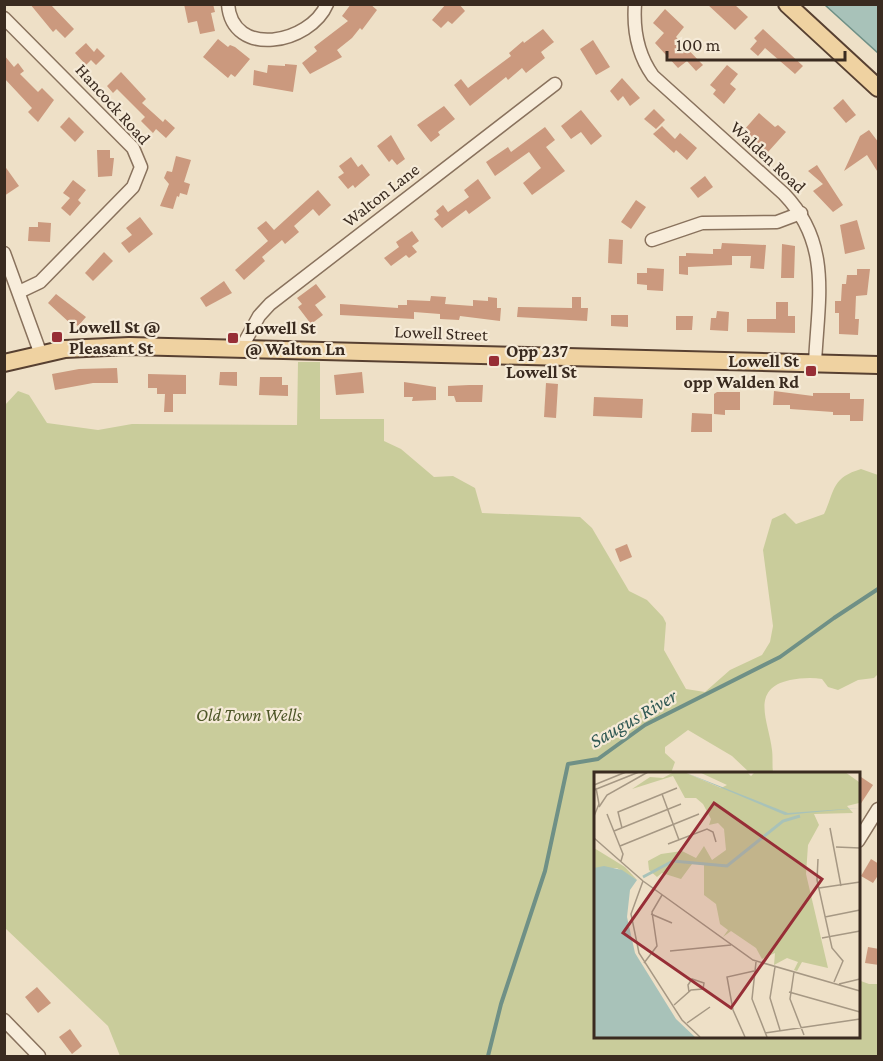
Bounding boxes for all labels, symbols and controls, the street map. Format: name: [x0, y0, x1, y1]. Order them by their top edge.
scale bar: [667, 24, 846, 62]
text: 100 m: [676, 35, 721, 55]
street label: Hancock Road: [71, 59, 155, 149]
street label: Walden Road: [726, 117, 810, 197]
street label: Walton Lane: [339, 159, 423, 231]
place label: Lowell St @ Pleasant St: [69, 317, 160, 358]
place label: Lowell St @ Walton Ln: [245, 318, 346, 359]
street label: Lowell Street: [394, 321, 489, 345]
marker: Lowell St @ Pleasant St: [50, 330, 64, 344]
marker: Lowell St @ Walton Ln: [226, 331, 240, 345]
place label: Opp 237 Lowell St: [506, 341, 577, 382]
place label: Lowell St opp Walden Rd: [684, 351, 800, 392]
marker: Opp 237 Lowell St: [487, 354, 501, 368]
marker: Lowell St opp Walden Rd: [804, 364, 818, 378]
water label: Saugus River: [586, 684, 682, 753]
park label: Old Town Wells: [196, 705, 302, 725]
inset map: [594, 772, 859, 1037]

